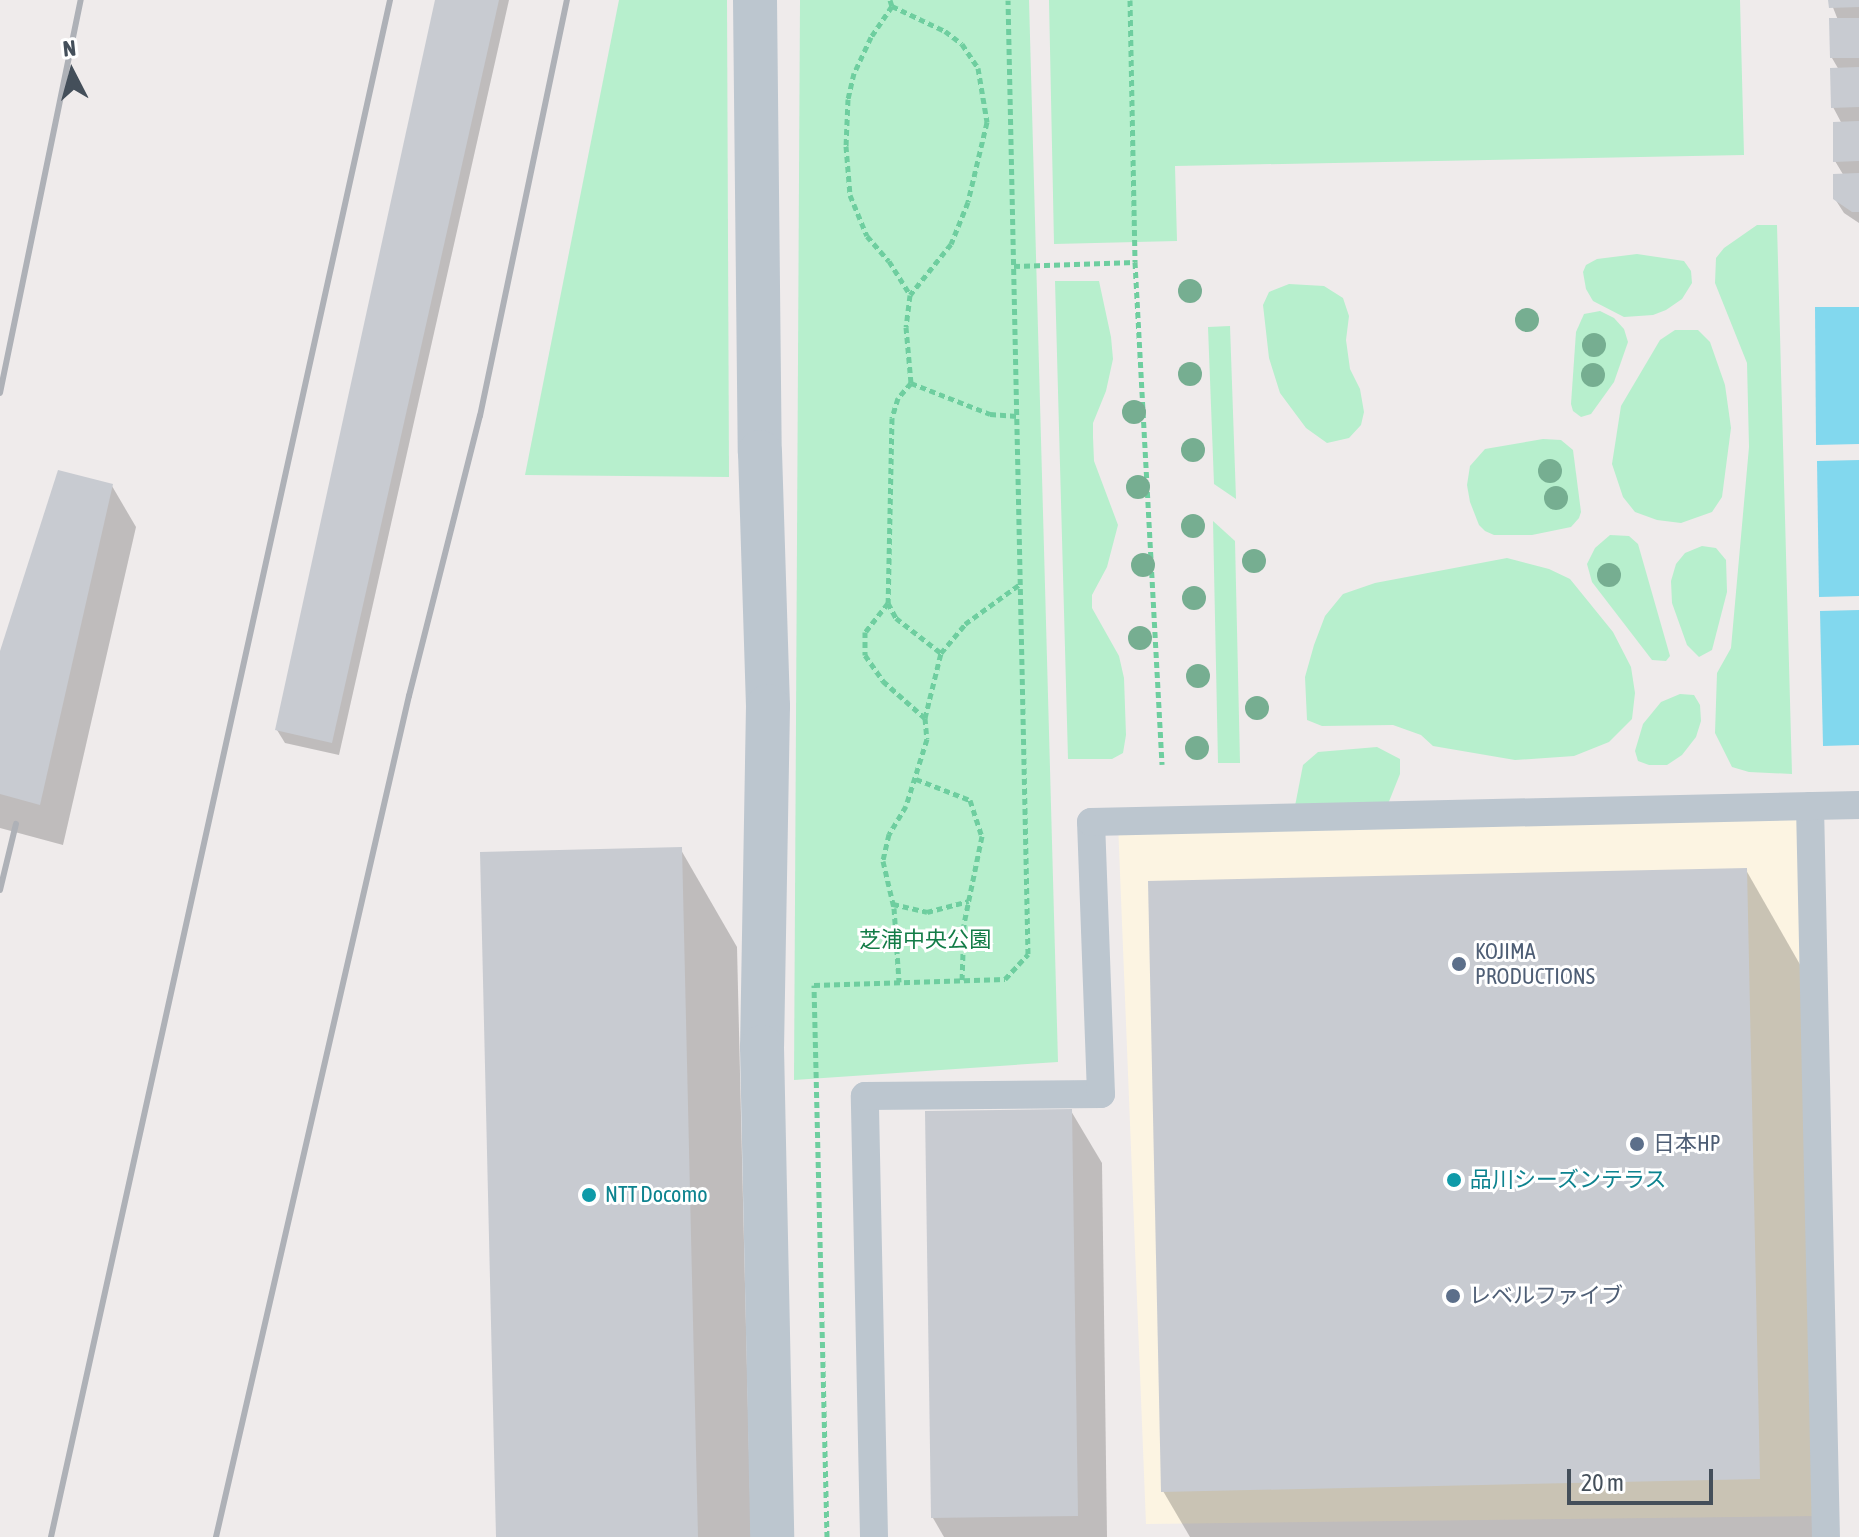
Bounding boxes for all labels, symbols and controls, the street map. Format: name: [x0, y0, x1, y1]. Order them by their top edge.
north arrow: [32, 32, 112, 112]
text: N: [62, 35, 77, 62]
park label: 芝浦中央公園: [859, 927, 991, 953]
place label: KOJIMA PRODUCTIONS: [1475, 938, 1595, 990]
marker: KOJIMA PRODUCTIONS: [1450, 955, 1468, 973]
place label: 日本HP: [1653, 1131, 1721, 1157]
marker: 日本HP: [1628, 1135, 1646, 1153]
place label: 品川シーズンテラス: [1470, 1167, 1668, 1193]
marker: 品川シーズンテラス: [1445, 1171, 1463, 1189]
place label: NTT Docomo: [605, 1182, 708, 1208]
marker: NTT Docomo: [580, 1186, 598, 1204]
place label: レベルファイブ: [1469, 1283, 1623, 1309]
marker: レベルファイブ: [1444, 1287, 1462, 1305]
scale bar: [1571, 1453, 1717, 1503]
text: 20 m: [1581, 1469, 1624, 1496]

